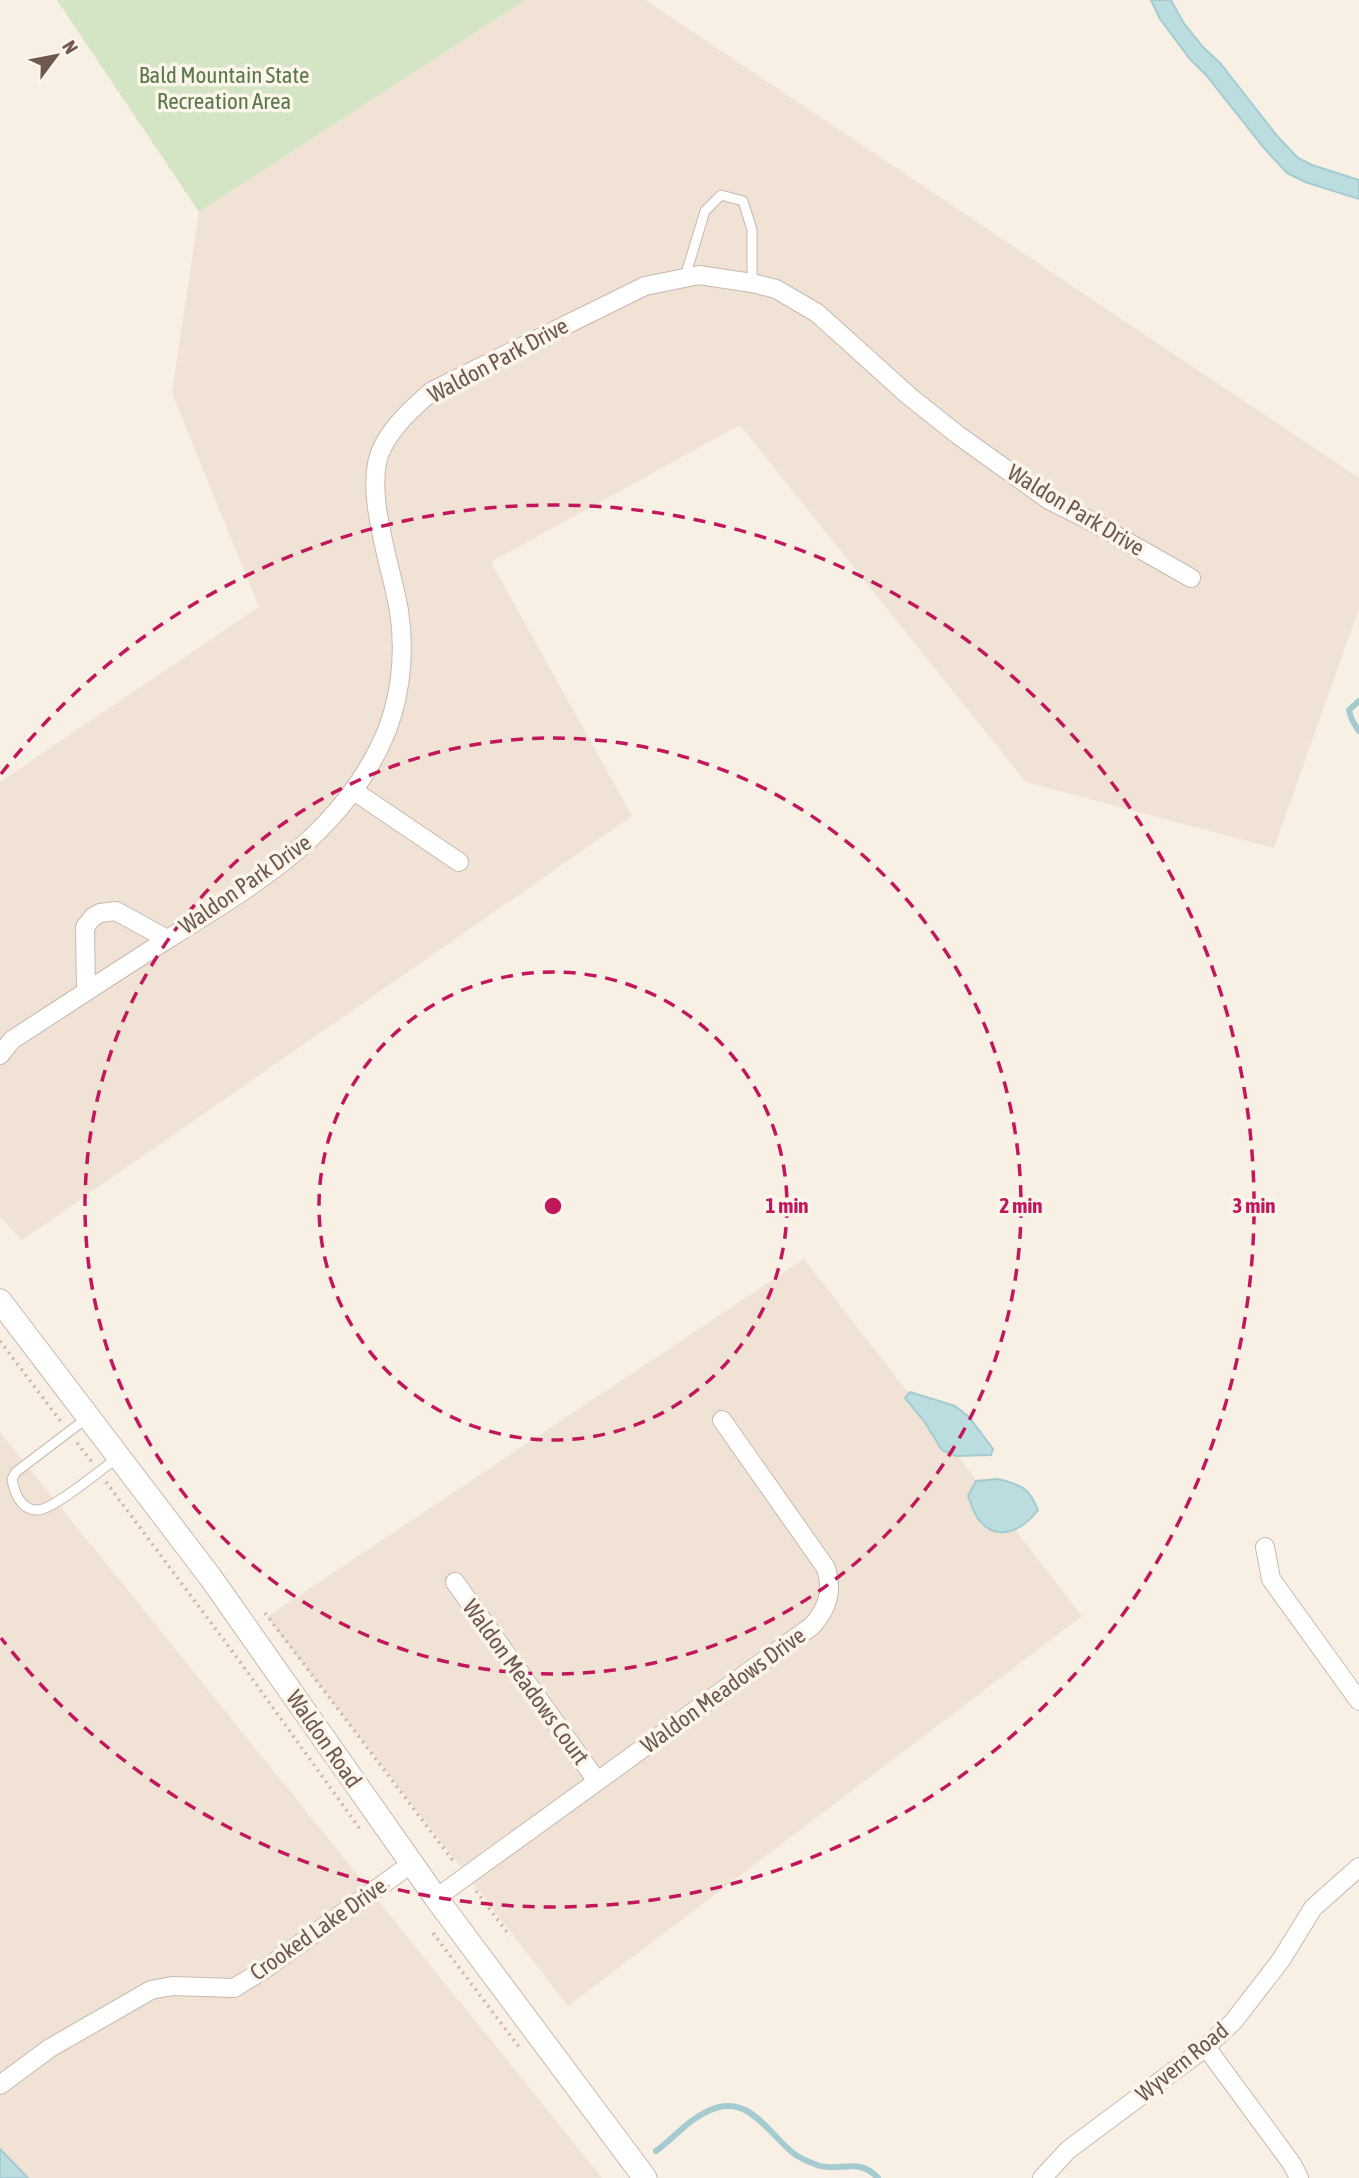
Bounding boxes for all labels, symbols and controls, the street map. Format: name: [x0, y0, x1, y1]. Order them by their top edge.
north arrow: [21, 21, 91, 91]
text: N: [58, 36, 83, 58]
park label: Bald Mountain State Recreation Area: [139, 62, 309, 114]
street label: Waldon Park Drive: [424, 312, 572, 408]
street label: Waldon Park Drive: [1003, 459, 1149, 561]
street label: Waldon Park Drive: [174, 829, 316, 939]
text: 1 min: [766, 1193, 808, 1217]
text: 2 min: [1000, 1193, 1042, 1217]
text: 3 min: [1233, 1193, 1275, 1217]
centre of rings: [541, 1194, 565, 1218]
street label: Waldon Meadows Court: [458, 1595, 594, 1769]
street label: Waldon Meadows Drive: [636, 1622, 810, 1758]
street label: Waldon Road: [281, 1685, 367, 1793]
street label: Crooked Lake Drive: [245, 1872, 391, 1986]
street label: Wyvern Road: [1131, 2017, 1233, 2107]

